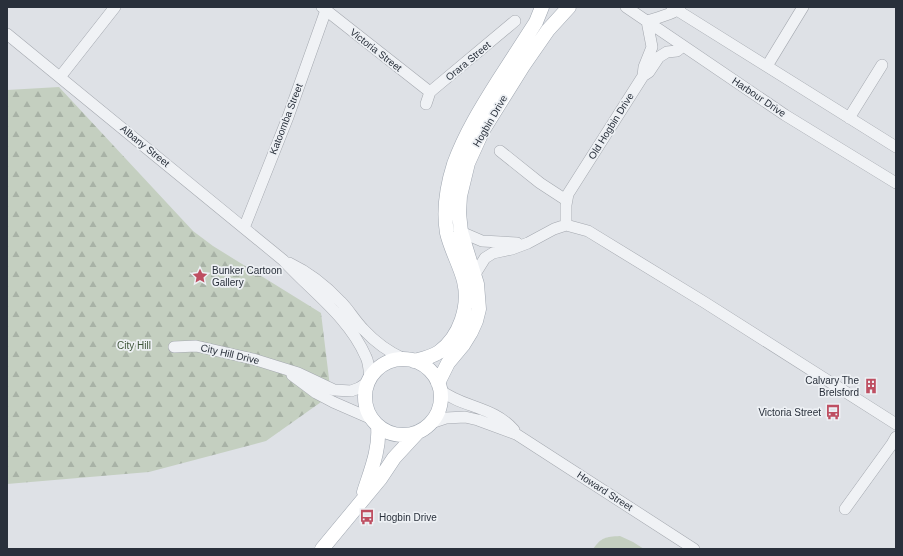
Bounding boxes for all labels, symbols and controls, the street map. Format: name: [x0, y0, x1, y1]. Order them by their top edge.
street label: Victoria Street: [348, 26, 404, 74]
street label: Orara Street: [443, 39, 493, 83]
street label: Harbour Drive: [730, 75, 788, 119]
street label: Katoomba Street: [267, 82, 305, 156]
street label: Old Hogbin Drive: [586, 90, 636, 161]
street label: Hogbin Drive: [471, 93, 509, 149]
street label: Albany Street: [118, 123, 172, 169]
place label: Bunker Cartoon Gallery: [212, 265, 282, 288]
place icon: Bunker Cartoon Gallery: [191, 267, 209, 285]
park label: City Hill: [117, 340, 151, 351]
street label: City Hill Drive: [200, 342, 261, 366]
place label: Calvary The Brelsford: [805, 375, 859, 398]
building icon: Calvary The Brelsford: [862, 377, 880, 395]
bus stop icon: Victoria Street: [824, 403, 842, 421]
place label: Victoria Street: [758, 407, 821, 418]
street label: Howard Street: [575, 469, 635, 513]
bus stop icon: Hogbin Drive: [358, 508, 376, 526]
place label: Hogbin Drive: [379, 512, 437, 523]

